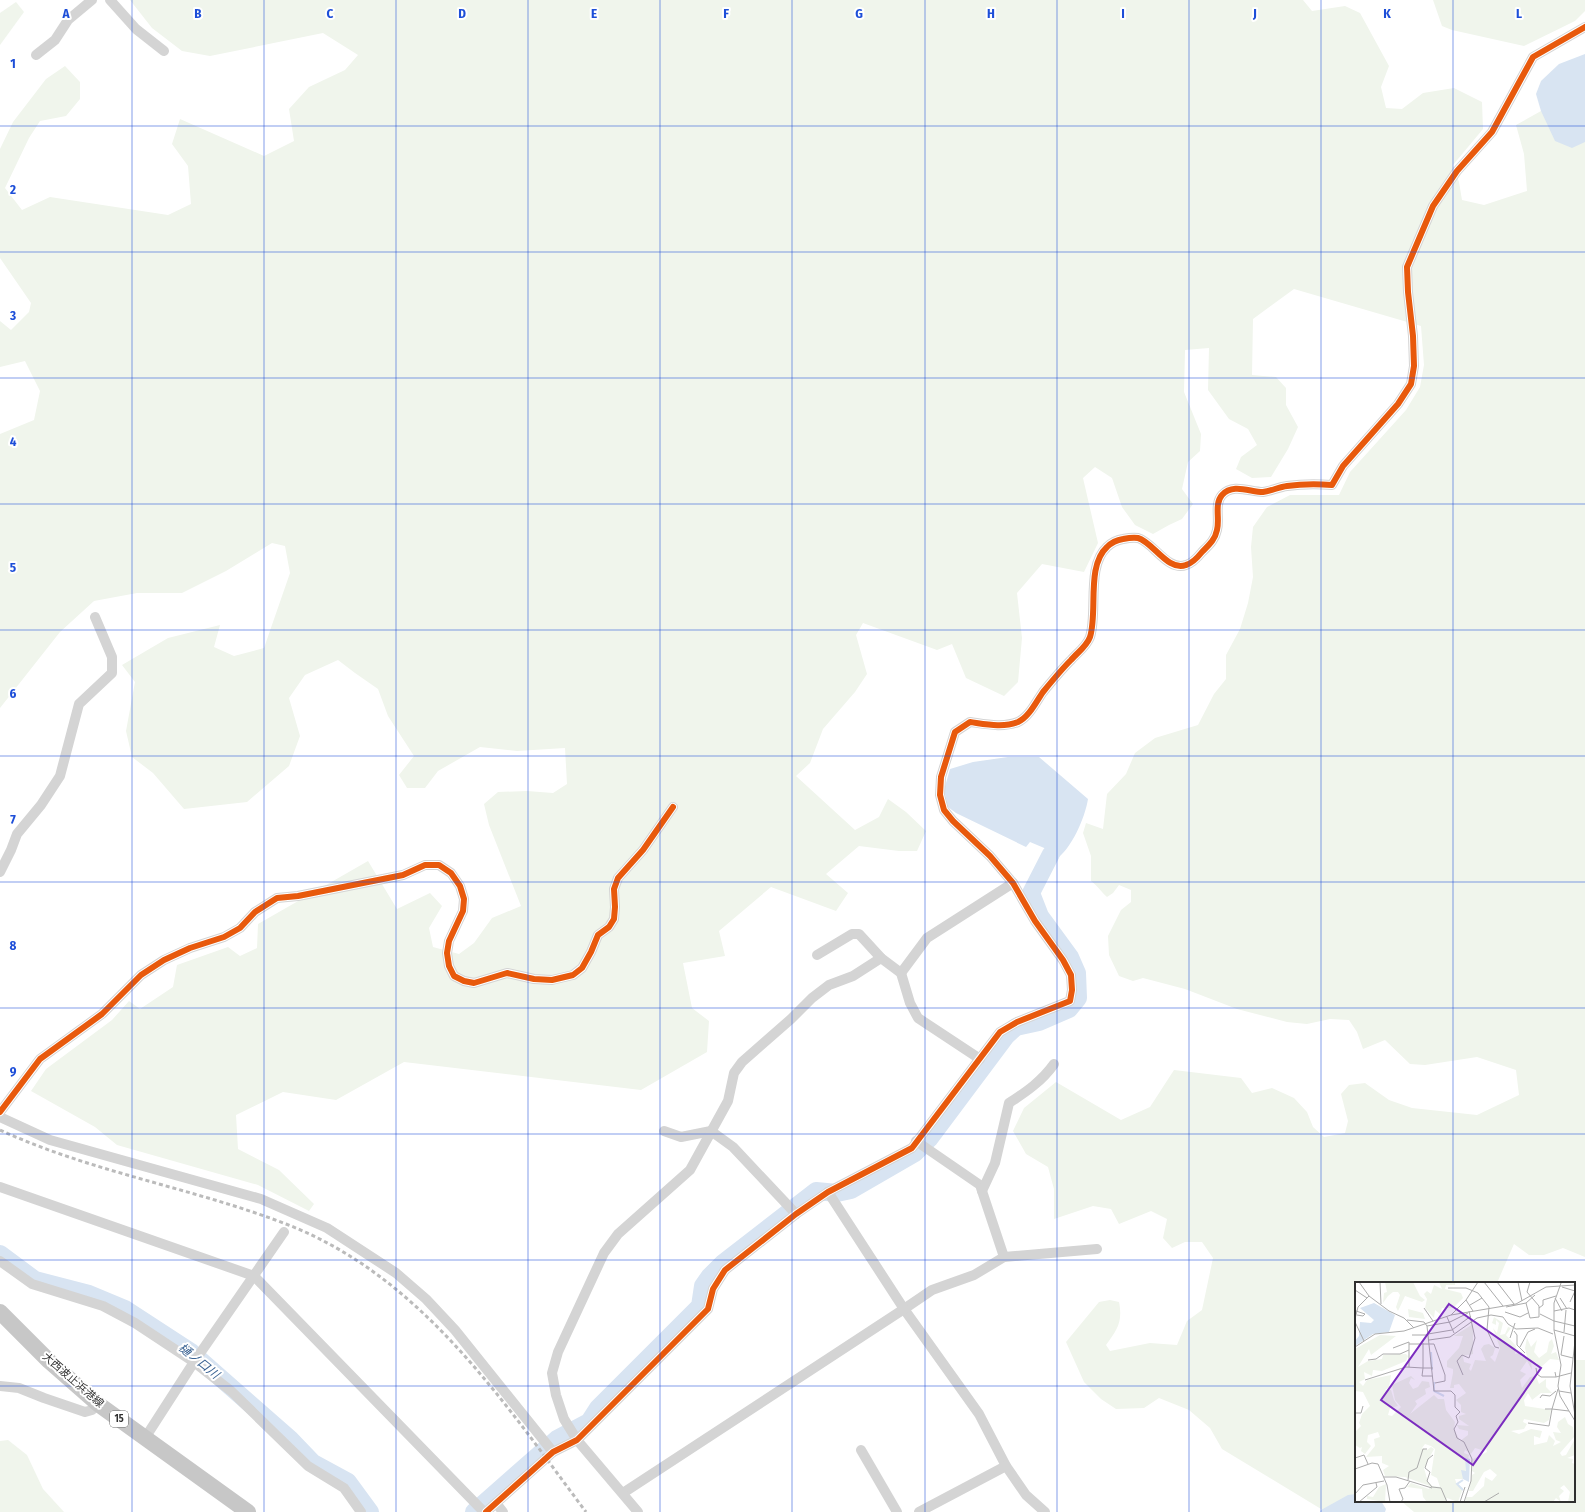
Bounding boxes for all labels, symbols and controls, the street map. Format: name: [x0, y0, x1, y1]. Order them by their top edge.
text: A: [61, 6, 70, 21]
text: B: [194, 6, 202, 21]
text: C: [327, 6, 334, 21]
text: D: [458, 6, 466, 21]
text: E: [591, 6, 597, 21]
text: F: [723, 6, 729, 21]
text: G: [855, 6, 863, 21]
text: H: [987, 6, 995, 21]
text: I: [1121, 6, 1125, 21]
text: J: [1252, 6, 1257, 21]
text: K: [1383, 6, 1391, 21]
text: L: [1516, 6, 1522, 21]
text: 1: [10, 56, 16, 71]
text: 2: [9, 182, 16, 197]
text: 3: [9, 308, 16, 323]
text: 4: [10, 434, 17, 449]
text: 5: [10, 560, 16, 575]
text: 6: [10, 686, 17, 701]
text: 7: [10, 812, 16, 827]
text: 8: [10, 938, 17, 953]
text: 9: [10, 1064, 17, 1079]
inset map: [1355, 1282, 1575, 1502]
water label: 樋ノ口川: [176, 1340, 224, 1383]
street label: 大西波止浜港線: [40, 1350, 106, 1410]
road number: 15: [110, 1411, 128, 1427]

